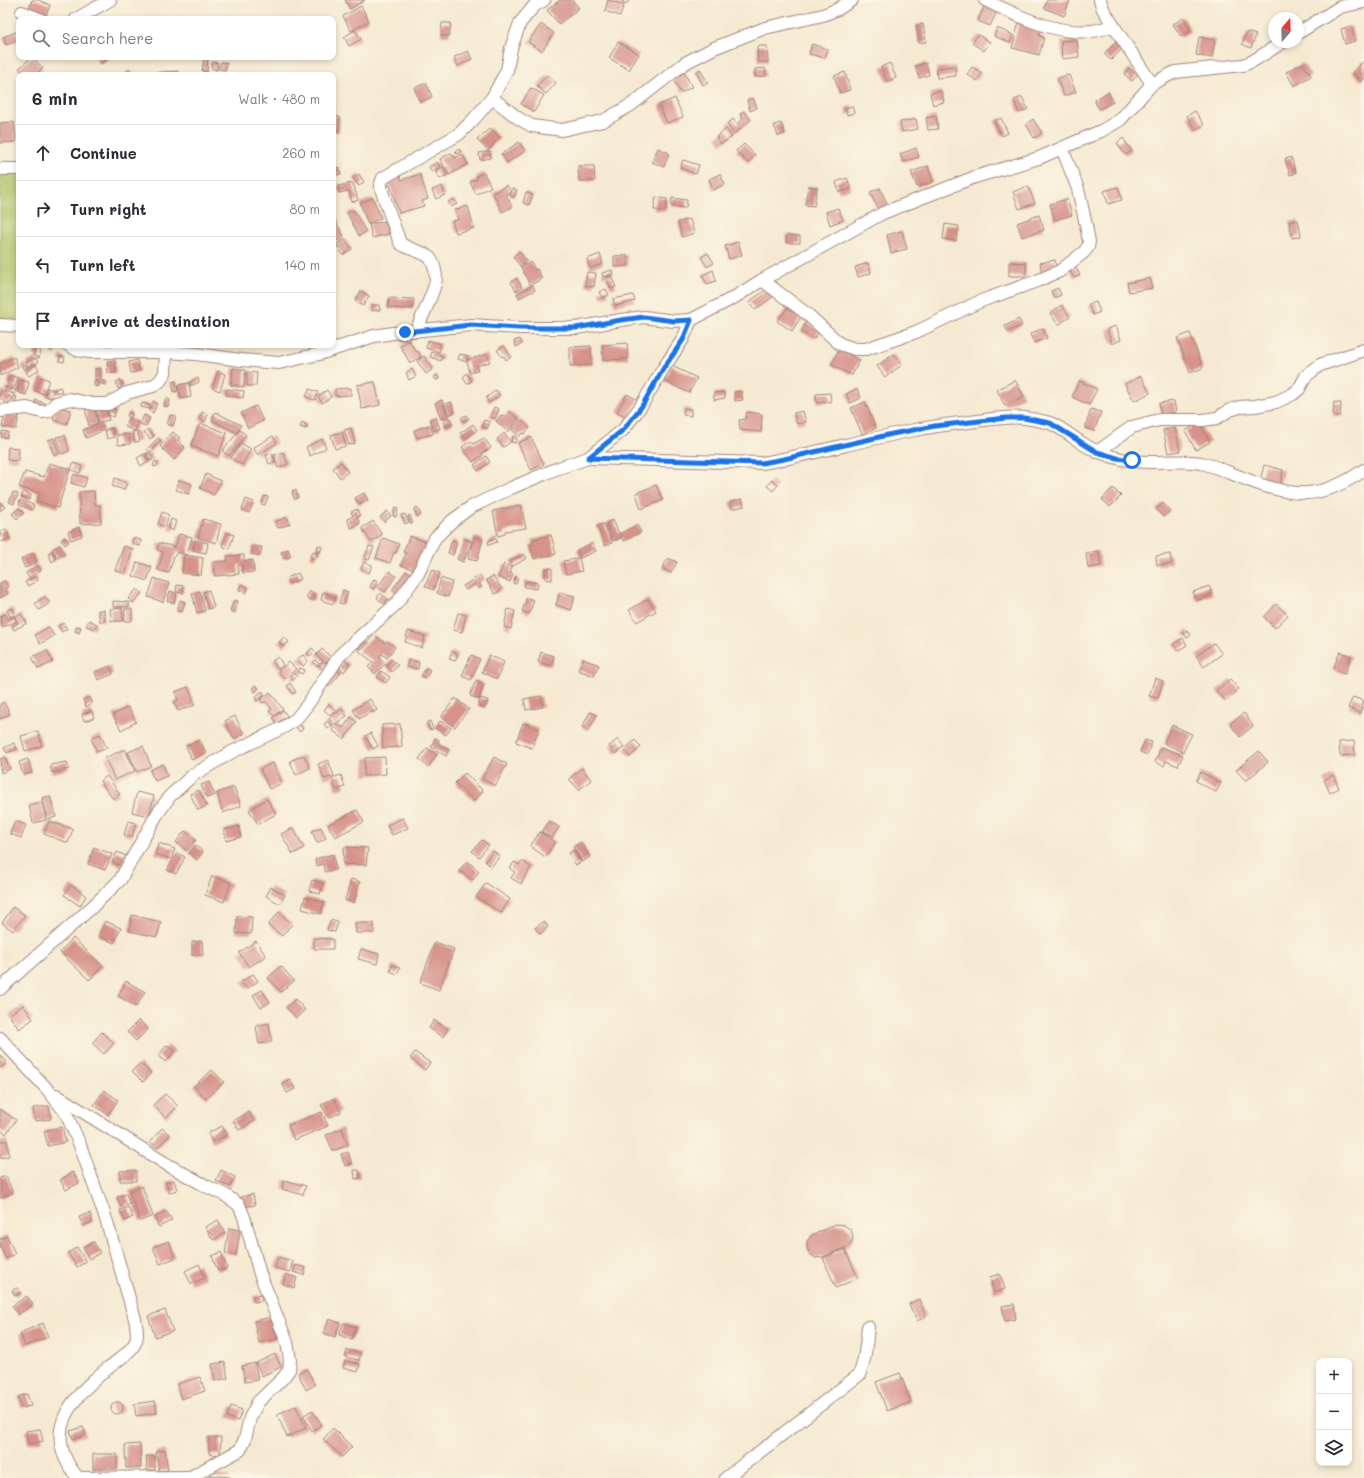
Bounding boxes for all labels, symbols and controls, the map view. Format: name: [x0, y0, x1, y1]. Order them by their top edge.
north arrow: [1268, 12, 1304, 48]
search box: [16, 16, 336, 60]
icon: search: [30, 27, 52, 49]
text: Search here: [62, 28, 153, 48]
text: 6 min: [32, 87, 77, 109]
text: Walk · 480 m: [238, 90, 320, 107]
icon: ahead: [32, 142, 54, 164]
text: Continue: [70, 143, 137, 163]
text: 260 m: [282, 144, 320, 161]
icon: right: [32, 198, 54, 220]
text: Turn right: [70, 199, 147, 219]
text: 80 m: [290, 200, 320, 217]
icon: left: [32, 254, 54, 276]
text: Turn left: [70, 255, 135, 275]
text: 140 m: [284, 256, 320, 273]
icon: arrive: [32, 310, 54, 332]
text: Arrive at destination: [70, 311, 230, 331]
route end: [396, 323, 414, 341]
route start: [1123, 451, 1141, 469]
map controls: [1316, 1358, 1352, 1466]
button: +: [1316, 1358, 1352, 1394]
button: −: [1316, 1394, 1352, 1430]
button: layers: [1316, 1430, 1352, 1466]

